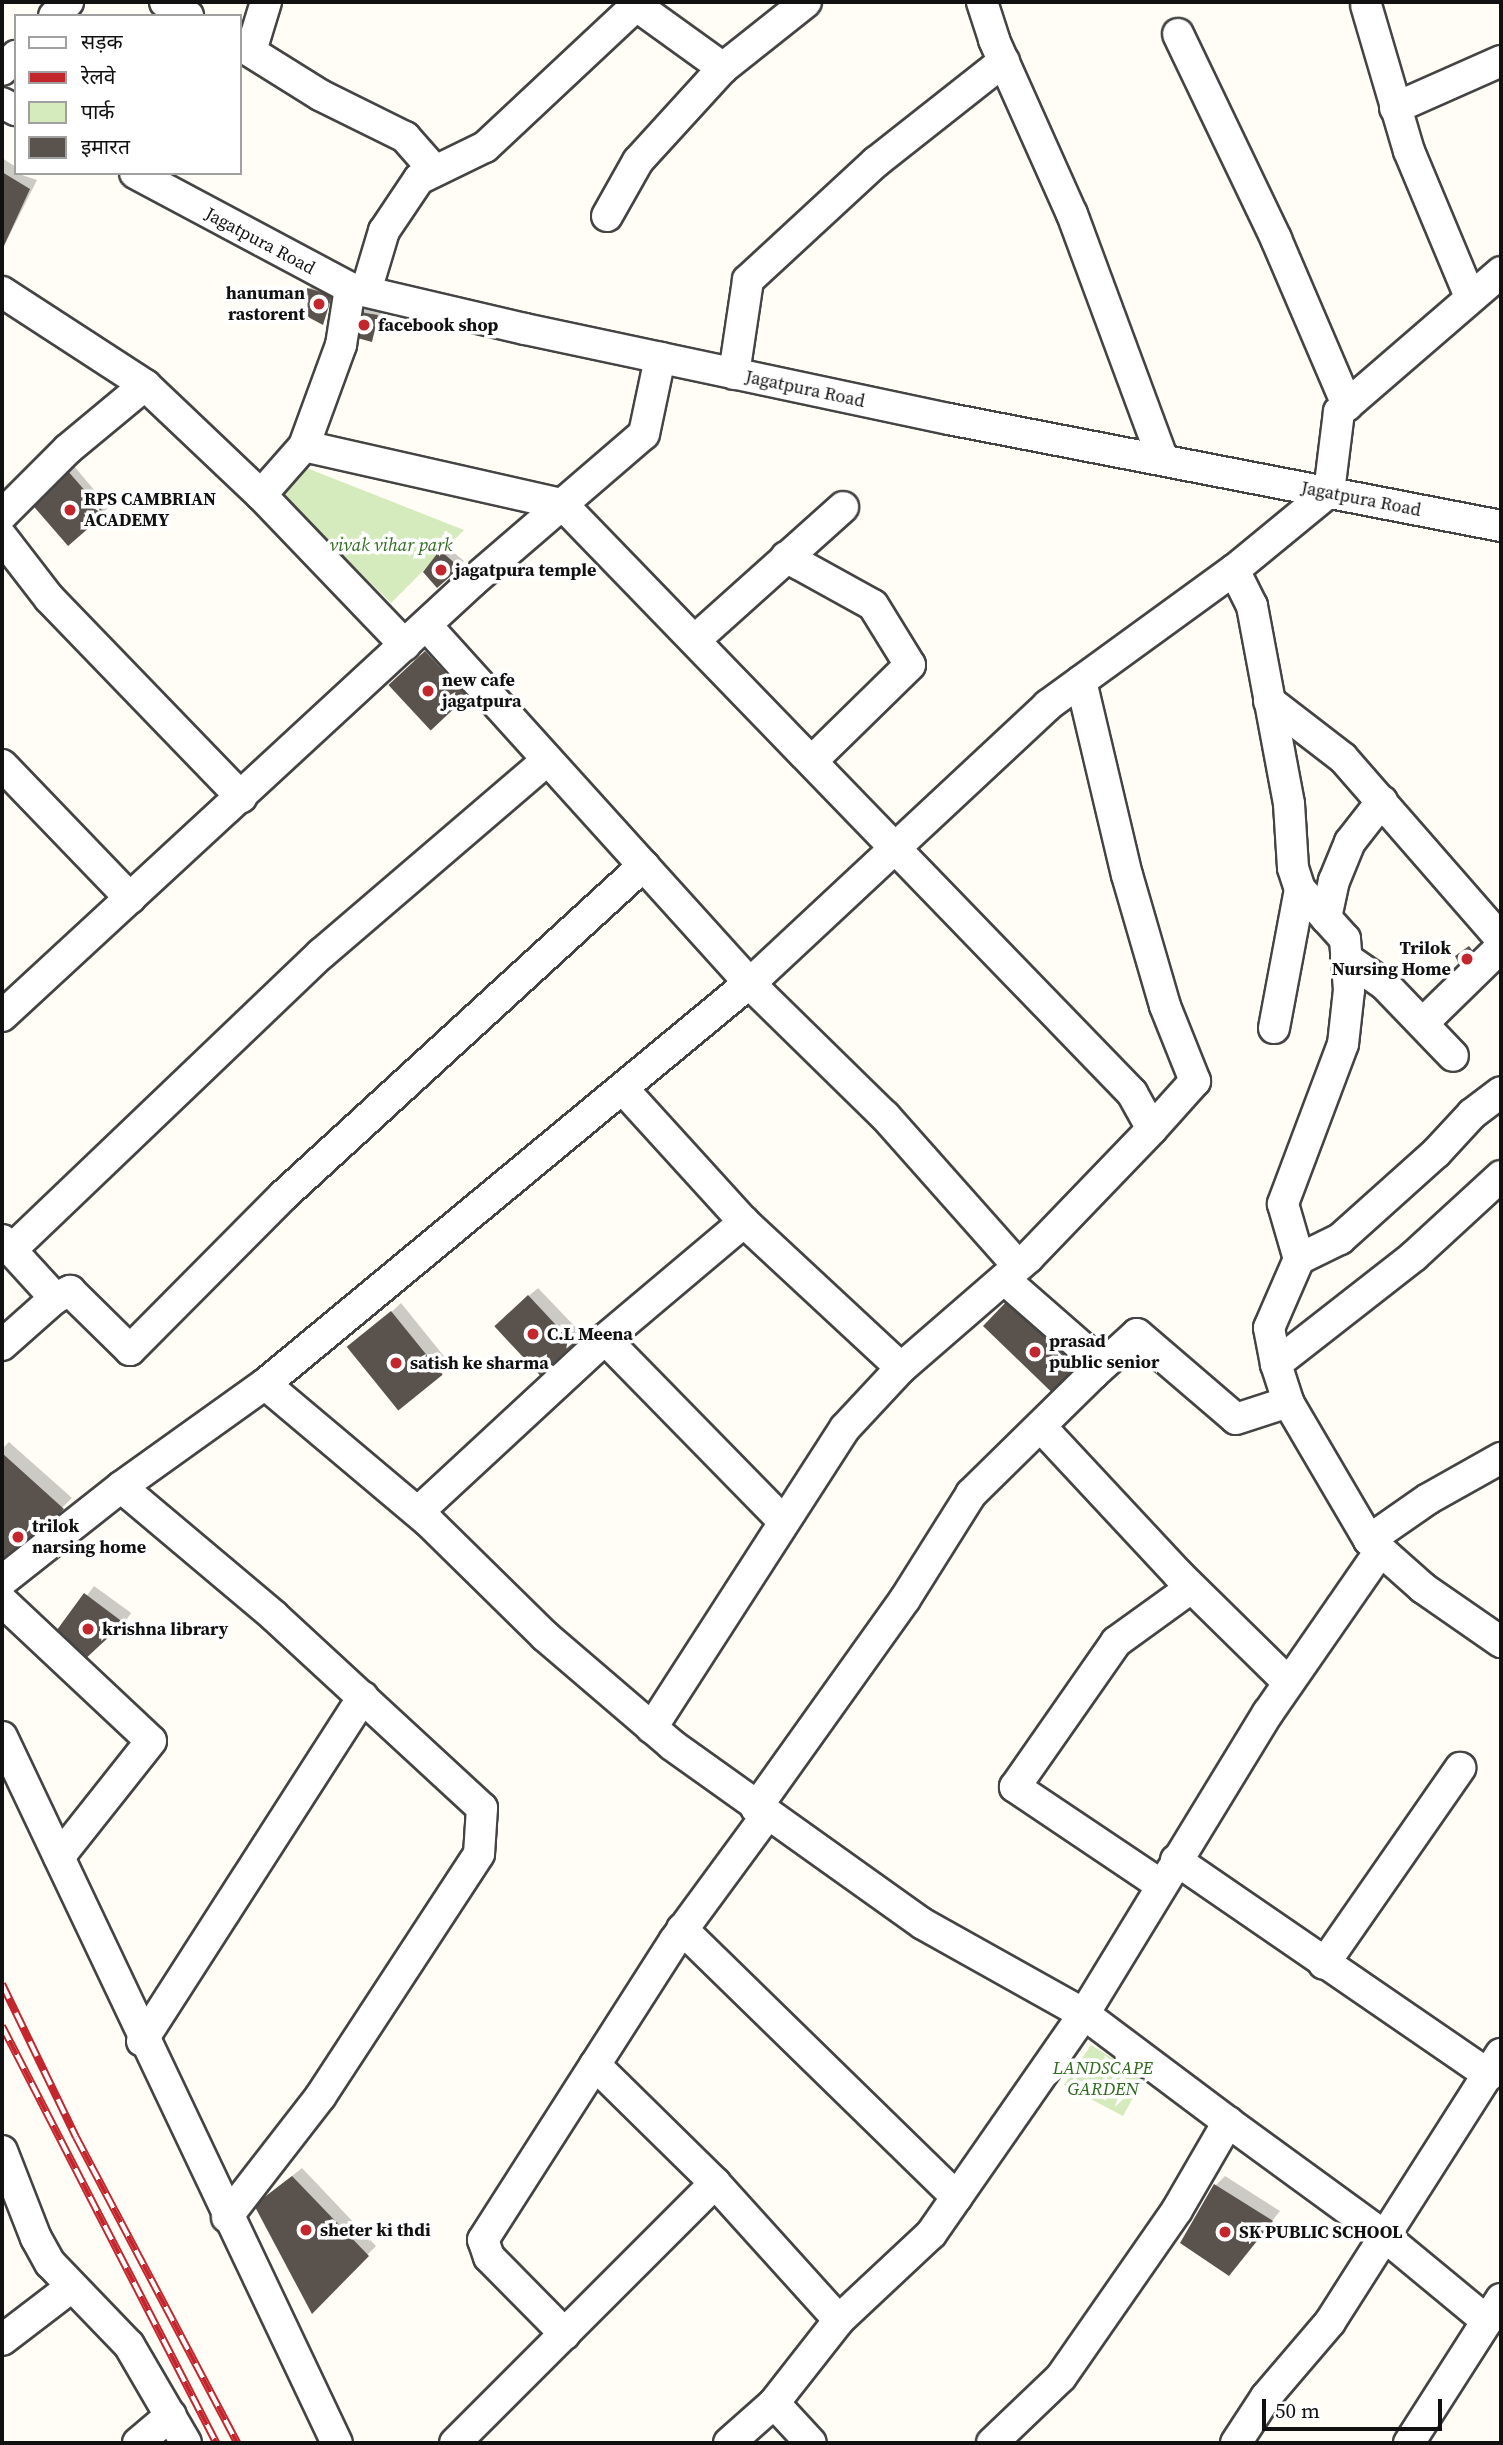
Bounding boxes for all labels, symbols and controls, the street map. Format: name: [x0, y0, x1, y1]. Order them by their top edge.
legend: [14, 14, 242, 175]
text: सड़क: [81, 27, 123, 56]
text: रेलवे: [81, 62, 116, 91]
text: पार्क: [81, 97, 115, 126]
text: इमारत: [81, 132, 130, 161]
street label: Jagatpura Road: [201, 203, 319, 279]
place label: hanuman rastorent: [226, 283, 305, 326]
marker: hanuman rastorent: [311, 296, 327, 312]
place label: facebook shop: [378, 314, 498, 336]
marker: facebook shop: [356, 317, 372, 333]
street label: Jagatpura Road: [743, 366, 867, 412]
street label: Jagatpura Road: [1299, 477, 1423, 521]
place label: RPS CAMBRIAN ACADEMY: [84, 489, 216, 532]
marker: RPS CAMBRIAN ACADEMY: [62, 502, 78, 518]
park label: vivak vihar park: [329, 534, 453, 556]
place label: jagatpura temple: [455, 559, 596, 581]
marker: jagatpura temple: [433, 562, 449, 578]
place label: new cafe jagatpura: [442, 670, 522, 712]
marker: new cafe jagatpura: [420, 683, 436, 699]
place label: Trilok Nursing Home: [1332, 938, 1451, 981]
marker: Trilok Nursing Home: [1457, 949, 1477, 969]
place label: C.L Meena: [547, 1323, 633, 1345]
marker: C.L Meena: [525, 1326, 541, 1342]
place label: prasad public senior: [1049, 1331, 1159, 1374]
marker: prasad public senior: [1027, 1344, 1043, 1360]
place label: satish ke sharma: [410, 1352, 549, 1374]
marker: satish ke sharma: [388, 1355, 404, 1371]
place label: trilok narsing home: [32, 1516, 146, 1558]
marker: trilok narsing home: [10, 1529, 26, 1545]
place label: krishna library: [102, 1618, 228, 1640]
marker: krishna library: [80, 1621, 96, 1637]
park label: LANDSCAPE GARDEN: [1053, 2058, 1153, 2100]
place label: sheter ki thdi: [320, 2219, 431, 2241]
place label: SK PUBLIC SCHOOL: [1239, 2221, 1403, 2243]
marker: sheter ki thdi: [298, 2222, 314, 2238]
marker: SK PUBLIC SCHOOL: [1217, 2224, 1233, 2240]
scale bar: [1265, 2386, 1445, 2430]
text: 50 m: [1275, 2396, 1320, 2425]

